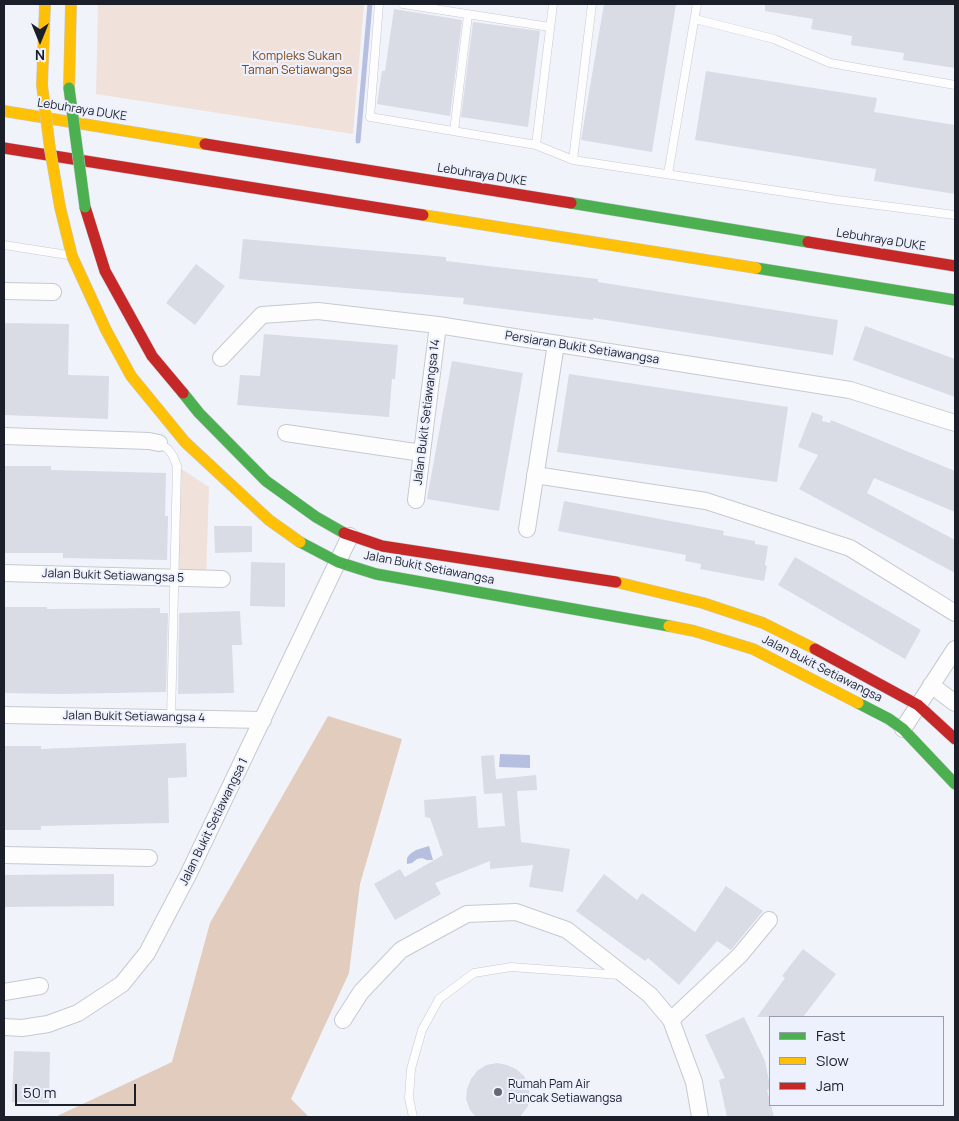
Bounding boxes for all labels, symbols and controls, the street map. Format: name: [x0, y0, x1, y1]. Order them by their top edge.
north arrow: [15, 15, 65, 65]
text: N: [35, 46, 45, 65]
park label: Kompleks Sukan Taman Setiawangsa: [242, 50, 352, 78]
street label: Lebuhraya DUKE: [36, 96, 128, 124]
street label: Lebuhraya DUKE: [436, 161, 528, 189]
street label: Lebuhraya DUKE: [835, 226, 927, 254]
street label: Persiaran Bukit Setiawangsa: [504, 329, 660, 367]
street label: Jalan Bukit Setiawangsa 14: [411, 338, 443, 486]
street label: Jalan Bukit Setiawangsa: [362, 548, 496, 588]
street label: Jalan Bukit Setiawangsa 5: [42, 566, 184, 586]
street label: Jalan Bukit Setiawangsa: [760, 632, 884, 706]
street label: Jalan Bukit Setiawangsa 4: [63, 709, 205, 725]
street label: Jalan Bukit Setiawangsa 1: [177, 756, 251, 888]
legend: [769, 1016, 944, 1106]
text: Fast: [816, 1025, 845, 1046]
text: Slow: [816, 1050, 849, 1071]
scale bar: [18, 1074, 139, 1106]
text: Jam: [816, 1075, 844, 1096]
place label: Rumah Pam Air Puncak Setiawangsa: [508, 1078, 622, 1106]
text: 50 m: [23, 1082, 57, 1103]
marker: Rumah Pam Air Puncak Setiawangsa: [492, 1086, 504, 1098]

